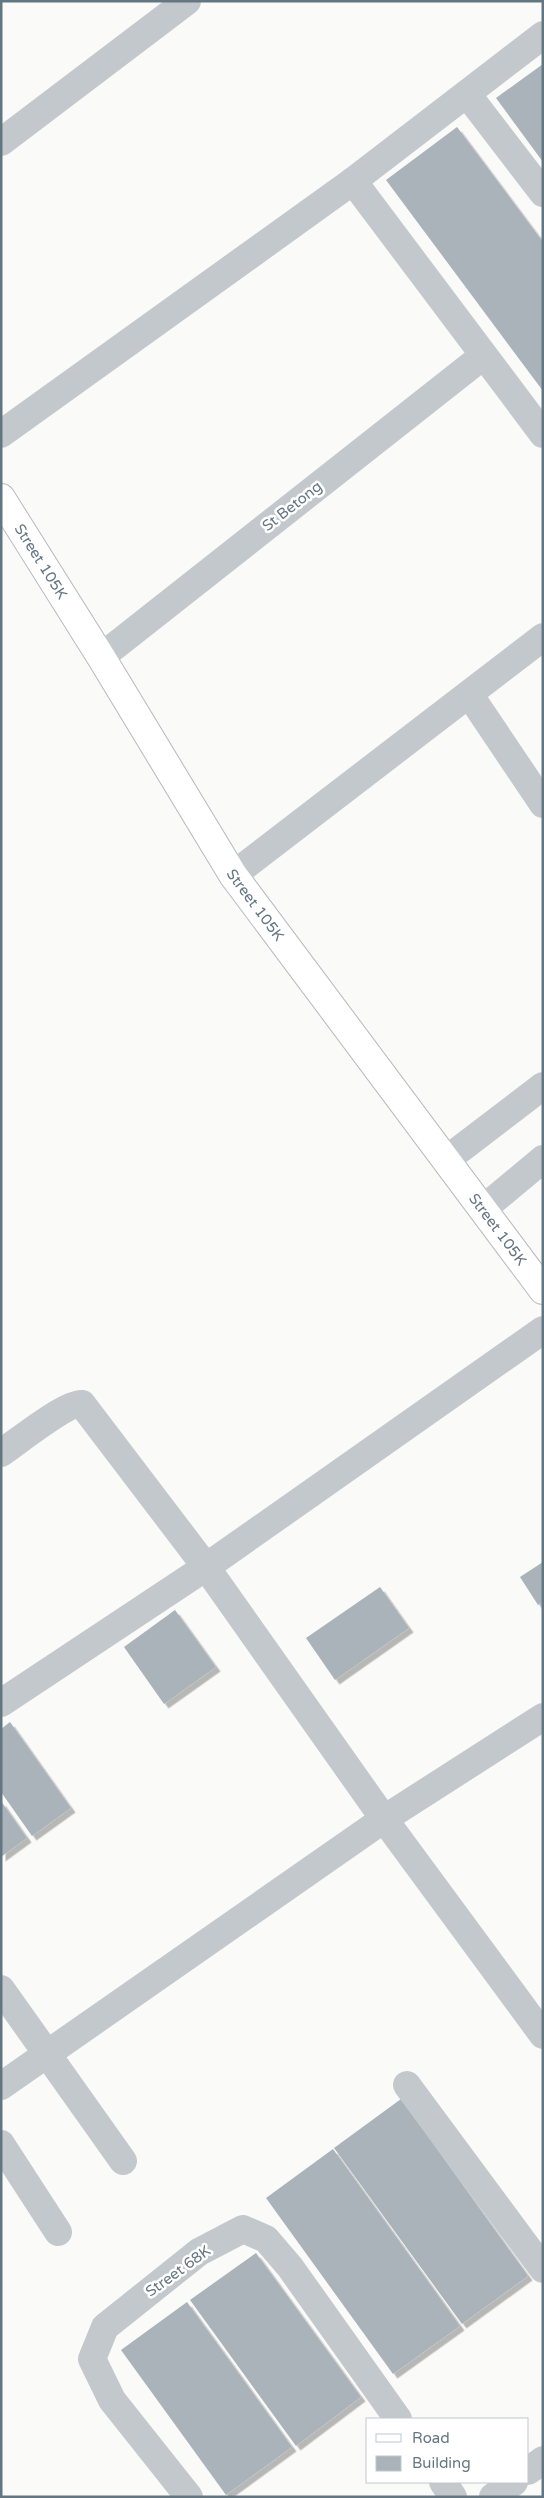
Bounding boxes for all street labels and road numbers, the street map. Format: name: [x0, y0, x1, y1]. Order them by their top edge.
street label: St Betong: [259, 477, 325, 535]
street label: Street 105K: [11, 521, 71, 602]
street label: Street 105K: [223, 866, 288, 944]
street label: Street 105K: [465, 1190, 530, 1269]
street label: Street 68K: [142, 2241, 214, 2301]

